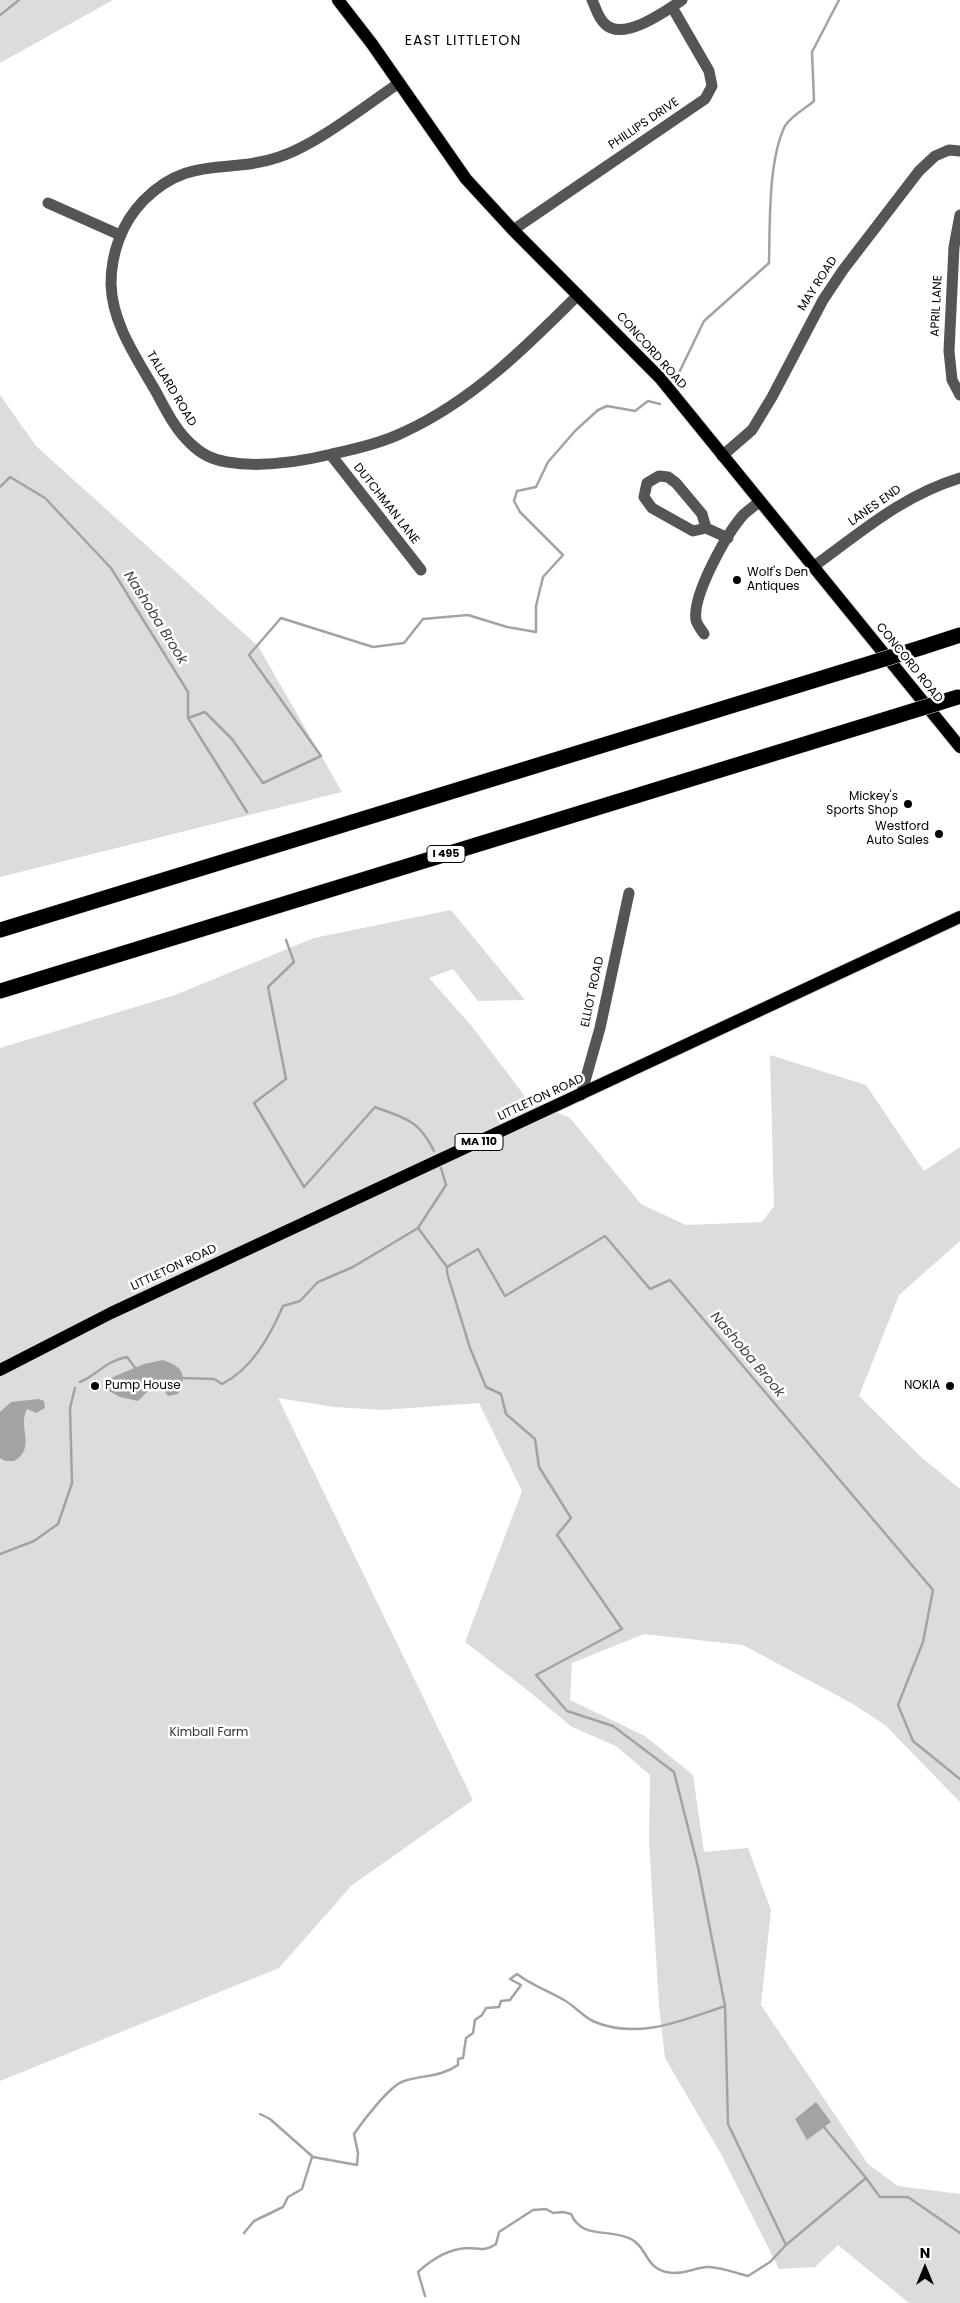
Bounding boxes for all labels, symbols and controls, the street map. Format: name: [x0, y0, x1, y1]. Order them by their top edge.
district label: EAST LITTLETON: [403, 33, 523, 49]
street label: PHILLIPS DRIVE: [606, 95, 682, 153]
street label: MAY ROAD: [795, 254, 841, 314]
street label: APRIL LANE: [928, 275, 946, 337]
street label: CONCORD ROAD: [613, 310, 689, 392]
street label: TALLARD ROAD: [143, 349, 199, 429]
street label: DUTCHMAN LANE: [350, 461, 422, 547]
street label: LANES END: [846, 483, 904, 529]
place label: Wolf's Den Antiques: [747, 566, 808, 594]
water label: Nashoba Brook: [120, 568, 190, 668]
marker: Wolf's Den Antiques: [731, 574, 743, 586]
street label: CONCORD ROAD: [873, 620, 945, 706]
place label: Mickey's Sports Shop: [826, 790, 898, 818]
marker: Mickey's Sports Shop: [902, 798, 914, 810]
place label: Westford Auto Sales: [866, 820, 929, 848]
marker: Westford Auto Sales: [933, 828, 945, 840]
road number: I 495: [427, 846, 465, 862]
street label: ELLIOT ROAD: [578, 955, 608, 1029]
street label: LITTLETON ROAD: [496, 1072, 586, 1124]
road number: MA 110: [455, 1134, 503, 1150]
street label: LITTLETON ROAD: [129, 1242, 219, 1294]
water label: Nashoba Brook: [706, 1309, 788, 1401]
place label: Pump House: [105, 1379, 181, 1393]
place label: NOKIA: [904, 1379, 940, 1393]
marker: Pump House: [89, 1380, 101, 1392]
marker: NOKIA: [944, 1380, 956, 1392]
park label: Kimball Farm: [170, 1726, 248, 1740]
north arrow: [900, 2243, 950, 2293]
text: N: [920, 2243, 930, 2263]

